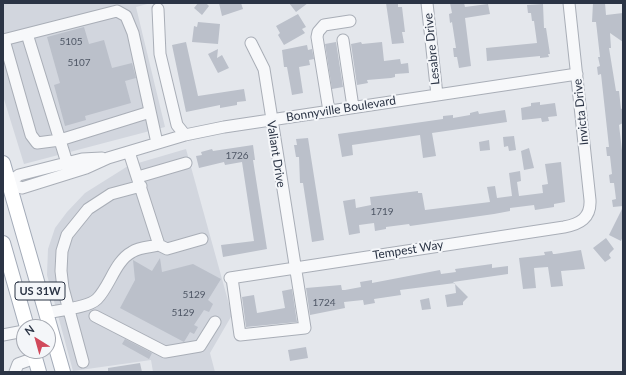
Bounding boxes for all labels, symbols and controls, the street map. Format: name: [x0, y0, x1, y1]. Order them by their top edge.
street label: Lesabre Drive: [421, 12, 443, 86]
house number: 5105: [59, 36, 83, 48]
house number: 5107: [67, 57, 91, 69]
street label: Invicta Drive: [570, 78, 592, 146]
street label: Bonnyville Boulevard: [285, 93, 397, 125]
street label: Valiant Drive: [264, 120, 288, 188]
house number: 1726: [225, 150, 249, 162]
house number: 1719: [370, 206, 394, 218]
street label: Tempest Way: [372, 237, 444, 263]
road number: US 31W: [15, 282, 65, 300]
house number: 5129: [182, 289, 206, 301]
house number: 1724: [312, 297, 336, 309]
house number: 5129: [171, 307, 195, 319]
north arrow: [16, 319, 56, 359]
text: N: [22, 322, 36, 338]

